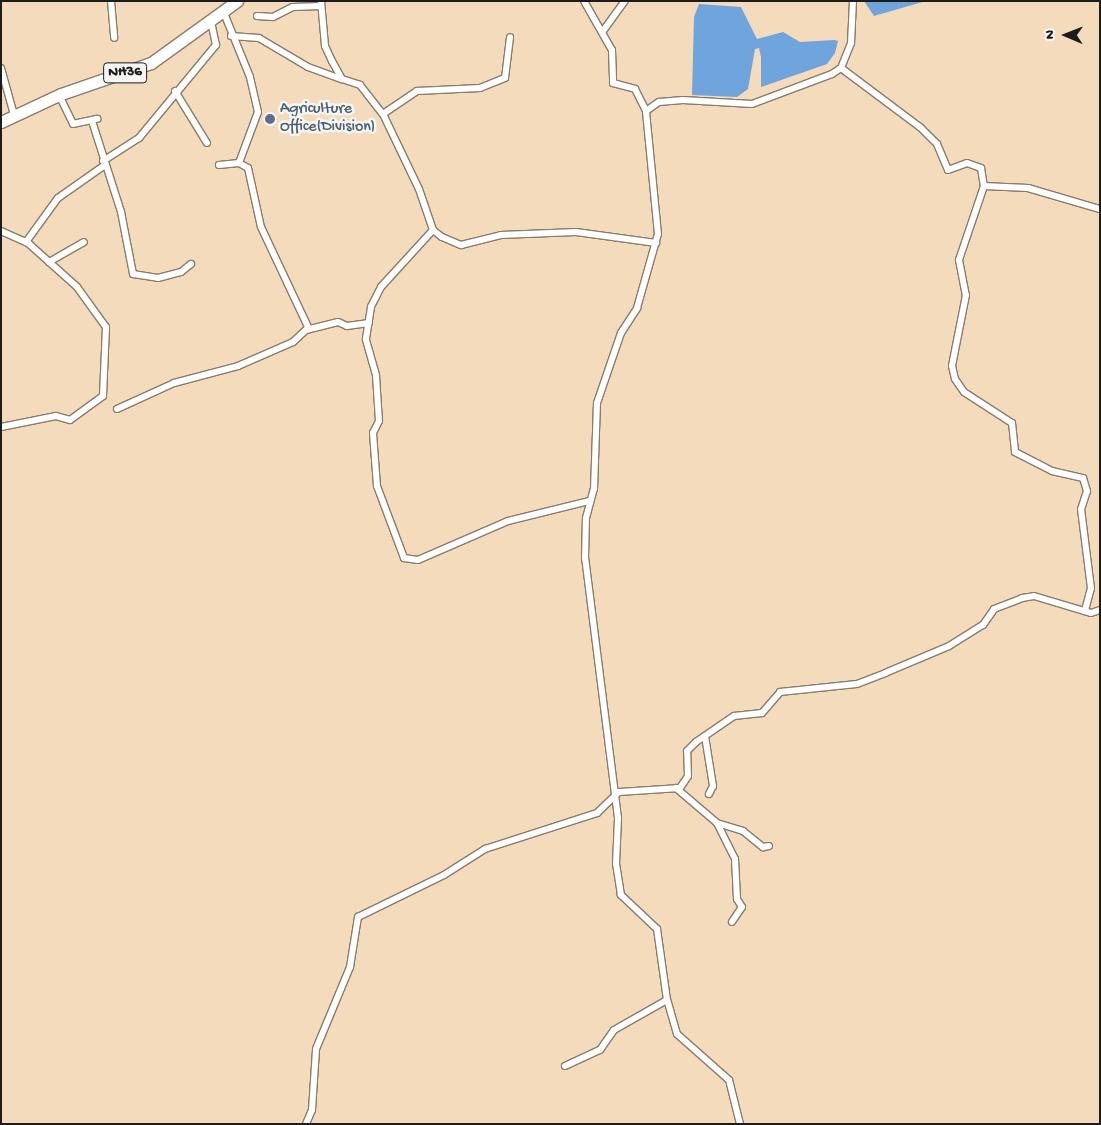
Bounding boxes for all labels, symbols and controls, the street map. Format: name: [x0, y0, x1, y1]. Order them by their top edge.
north arrow: [1041, 10, 1091, 60]
text: N: [1042, 30, 1059, 39]
road number: NH36: [102, 60, 148, 86]
place label: Agriculture Office(Division): [280, 100, 375, 138]
marker: Agriculture Office(Division): [264, 113, 276, 125]

